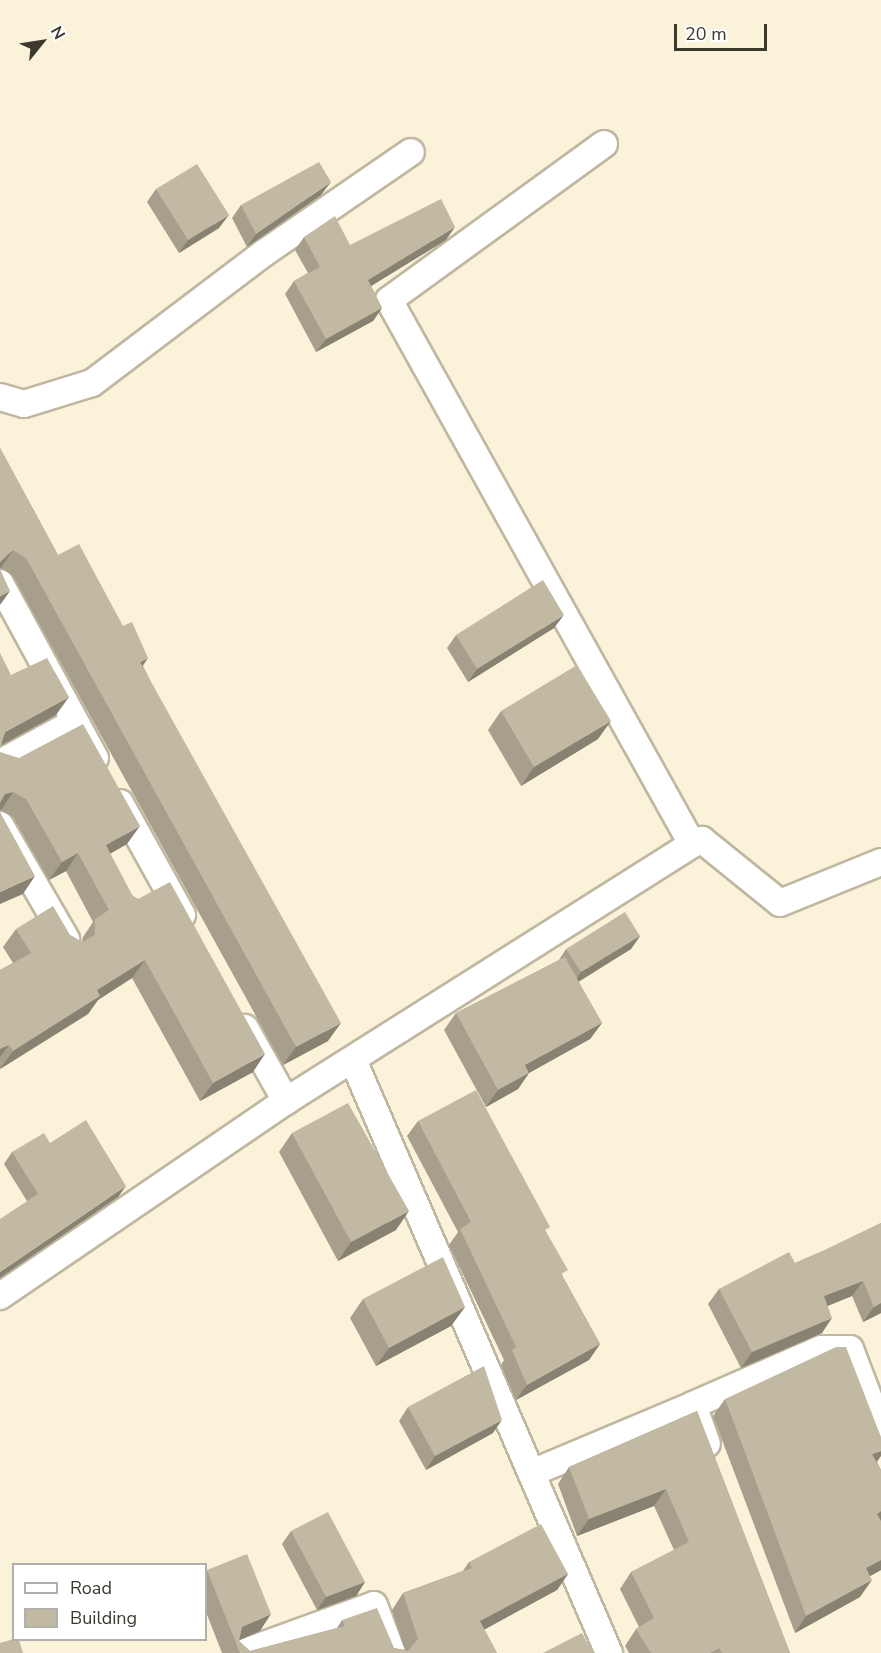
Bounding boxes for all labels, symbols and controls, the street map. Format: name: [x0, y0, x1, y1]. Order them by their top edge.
north arrow: [12, 12, 72, 72]
scale bar: [677, 12, 770, 50]
text: N: [45, 22, 70, 44]
text: 20 m: [685, 22, 727, 46]
legend: [12, 1563, 207, 1641]
text: Road: [70, 1576, 112, 1600]
text: Building: [70, 1606, 137, 1630]

